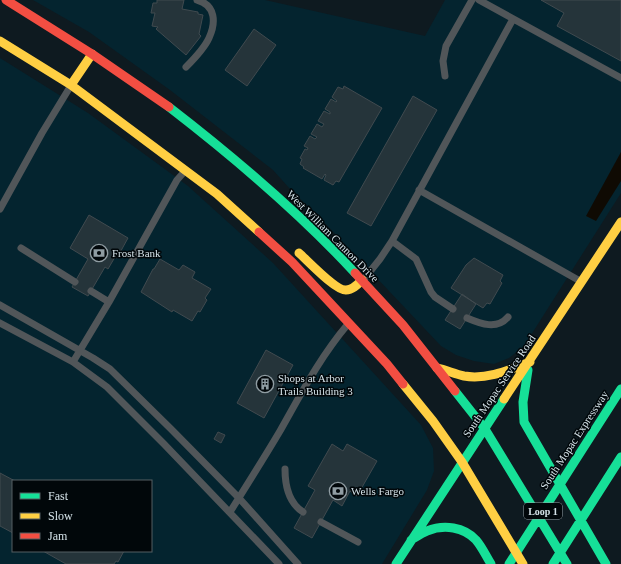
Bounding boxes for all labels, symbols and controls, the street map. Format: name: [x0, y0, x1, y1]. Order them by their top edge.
street label: West William Cannon Drive: [285, 188, 381, 284]
bank icon: Frost Bank: [89, 243, 109, 263]
place label: Frost Bank: [112, 247, 161, 259]
street label: South Mopac Service Road: [460, 332, 538, 439]
place label: Shops at Arbor Trails Building 3: [278, 372, 353, 397]
building icon: Shops at Arbor Trails Building 3: [255, 374, 275, 394]
street label: South Mopac Expressway: [538, 388, 611, 491]
legend: [12, 480, 152, 552]
bank icon: Wells Fargo: [328, 481, 348, 501]
place label: Wells Fargo: [351, 485, 404, 497]
text: Fast: [48, 489, 69, 503]
road number: Loop 1: [524, 503, 562, 519]
text: Slow: [48, 509, 73, 523]
text: Jam: [48, 529, 68, 543]

